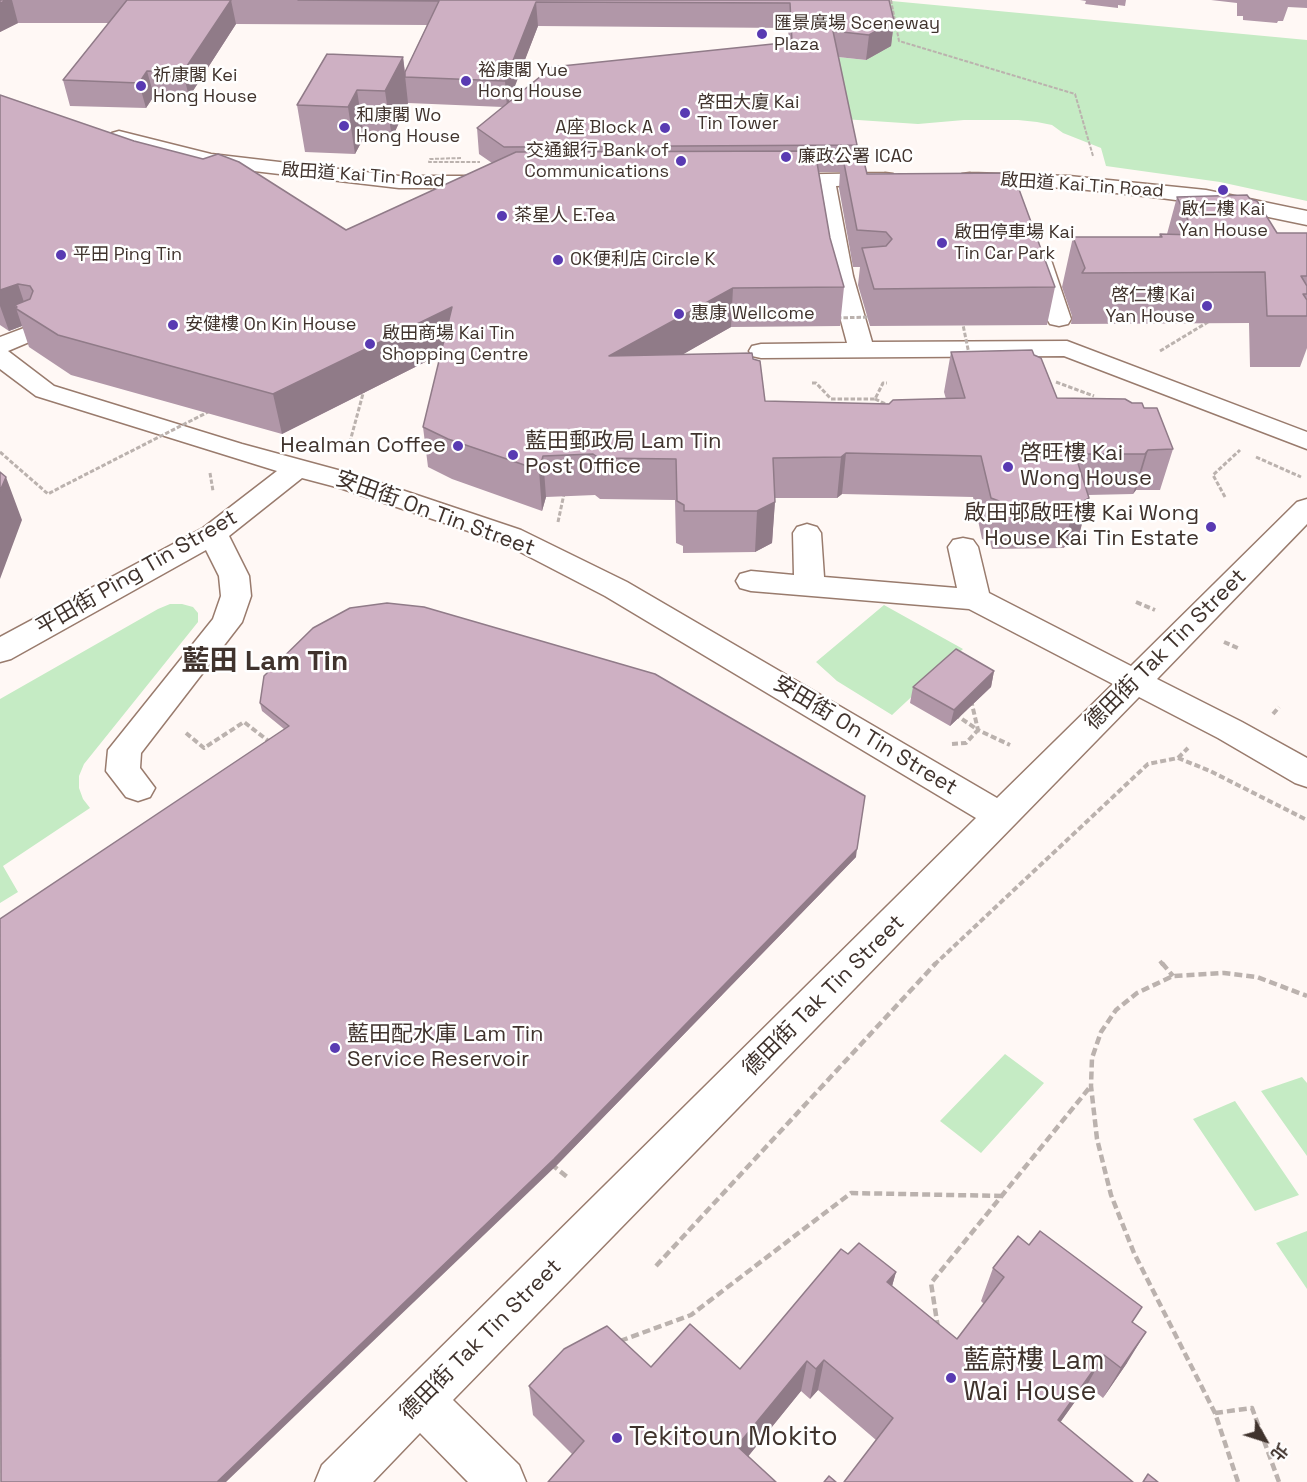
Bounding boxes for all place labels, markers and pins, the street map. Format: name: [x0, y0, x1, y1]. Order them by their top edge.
place label: 匯景廣場 Sceneway Plaza: [774, 13, 940, 56]
marker: 匯景廣場 Sceneway Plaza: [755, 27, 769, 41]
place label: 裕康閣 Yue Hong House: [478, 60, 582, 103]
place label: 祈康閣 Kei Hong House: [153, 65, 257, 107]
marker: 裕康閣 Yue Hong House: [459, 74, 473, 88]
marker: 祈康閣 Kei Hong House: [134, 79, 148, 93]
place label: 啓田大廈 Kai Tin Tower: [697, 92, 799, 134]
place label: 和康閣 Wo Hong House: [356, 105, 460, 148]
marker: 啓田大廈 Kai Tin Tower: [678, 106, 692, 120]
place label: A座 Block A: [555, 117, 653, 139]
marker: 和康閣 Wo Hong House: [337, 119, 351, 133]
marker: A座 Block A: [658, 121, 672, 135]
place label: 交通銀行 Bank of Communications: [524, 140, 669, 182]
place label: 廉政公署 ICAC: [798, 146, 913, 168]
marker: 廉政公署 ICAC: [779, 150, 793, 164]
marker: 交通銀行 Bank of Communications: [674, 154, 688, 168]
marker: 啟仁樓 Kai Yan House: [1216, 183, 1230, 197]
place label: 啟仁樓 Kai Yan House: [1178, 199, 1268, 242]
place label: 茶星人 E.Tea: [514, 205, 615, 227]
marker: 茶星人 E.Tea: [495, 209, 509, 223]
place label: 啟田停車場 Kai Tin Car Park: [954, 222, 1074, 264]
marker: 啟田停車場 Kai Tin Car Park: [935, 236, 949, 250]
place label: 平田 Ping Tin: [73, 244, 182, 266]
marker: 平田 Ping Tin: [54, 248, 68, 262]
place label: OK便利店 Circle K: [570, 249, 716, 271]
marker: OK便利店 Circle K: [551, 253, 565, 267]
place label: 啓仁樓 Kai Yan House: [1105, 285, 1195, 328]
marker: 啓仁樓 Kai Yan House: [1200, 299, 1214, 313]
place label: 惠康 Wellcome: [691, 303, 815, 325]
marker: 惠康 Wellcome: [672, 307, 686, 321]
place label: 安健樓 On Kin House: [185, 314, 356, 336]
marker: 安健樓 On Kin House: [166, 318, 180, 332]
place label: 啟田商場 Kai Tin Shopping Centre: [382, 323, 528, 366]
marker: 啟田商場 Kai Tin Shopping Centre: [363, 337, 377, 351]
place label: 藍田郵政局 Lam Tin Post Office: [525, 429, 722, 481]
place label: Healman Coffee: [280, 433, 446, 459]
marker: Healman Coffee: [451, 439, 465, 453]
place label: 啓旺樓 Kai Wong House: [1020, 441, 1152, 493]
marker: 藍田郵政局 Lam Tin Post Office: [506, 448, 520, 462]
marker: 啓旺樓 Kai Wong House: [1001, 460, 1015, 474]
place label: 啟田邨啟旺樓 Kai Wong House Kai Tin Estate: [964, 501, 1199, 552]
marker: 啟田邨啟旺樓 Kai Wong House Kai Tin Estate: [1204, 520, 1218, 534]
place label: 藍田配水庫 Lam Tin Service Reservoir: [347, 1022, 544, 1074]
marker: 藍田配水庫 Lam Tin Service Reservoir: [328, 1041, 342, 1055]
place label: 藍蔚樓 Lam Wai House: [963, 1346, 1104, 1409]
marker: 藍蔚樓 Lam Wai House: [944, 1371, 958, 1385]
place label: Tekitoun Mokito: [629, 1422, 838, 1454]
marker: Tekitoun Mokito: [610, 1431, 624, 1445]

